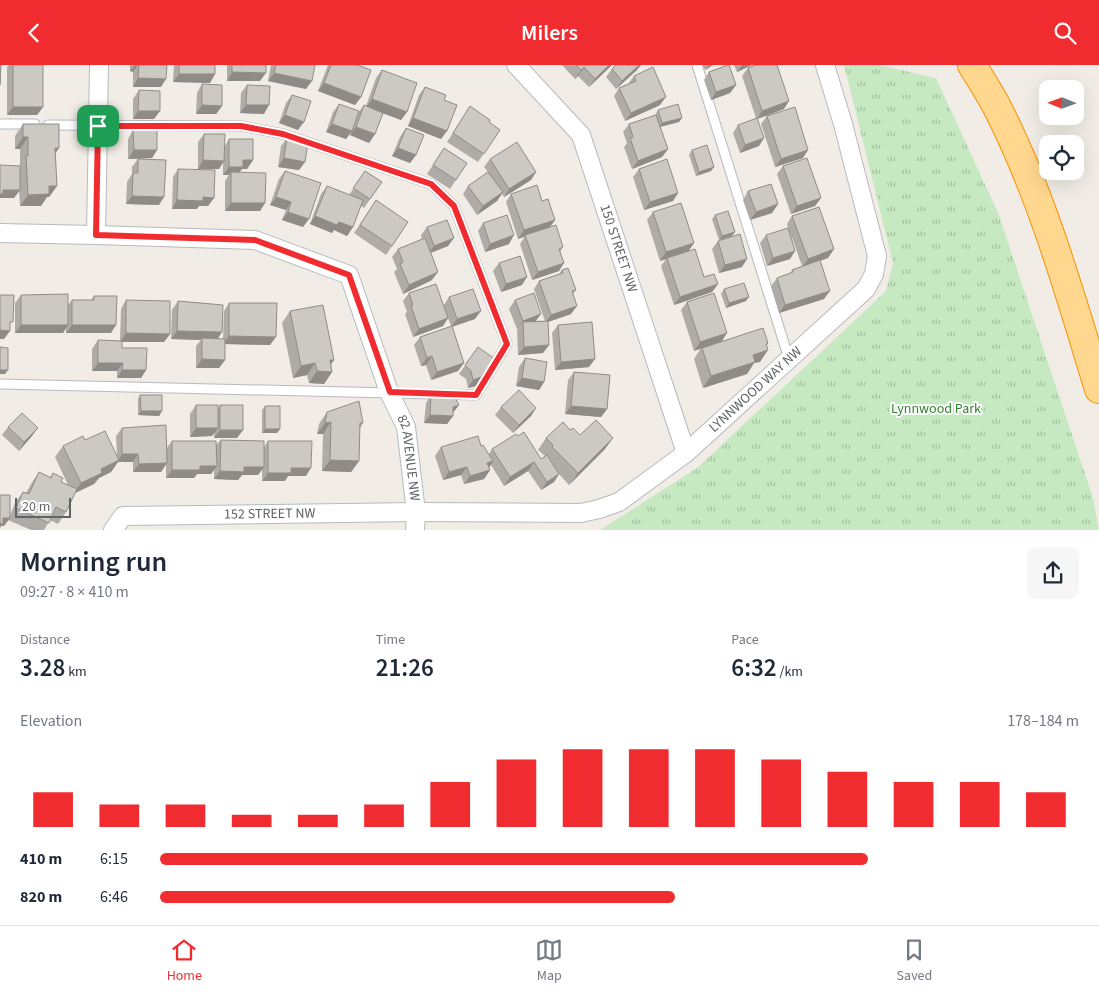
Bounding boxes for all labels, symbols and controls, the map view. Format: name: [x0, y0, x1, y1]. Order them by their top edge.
text: Milers: [521, 17, 578, 49]
icon: back: [20, 19, 48, 47]
icon: search: [1051, 19, 1079, 47]
north arrow: [1039, 80, 1084, 125]
map controls: [1039, 80, 1084, 180]
pin: [77, 105, 119, 147]
icon: arrive: [84, 112, 112, 140]
button: locate: [1039, 135, 1084, 180]
street label: 150 STREET NW: [595, 202, 642, 295]
street label: LYNNWOOD WAY NW: [705, 342, 806, 437]
park label: Lynnwood Park: [891, 399, 981, 419]
street label: 82 AVENUE NW: [392, 411, 425, 502]
scale bar: [15, 495, 71, 518]
text: 20 m: [22, 497, 50, 517]
street label: 152 STREET NW: [224, 503, 316, 525]
text: Morning run: [20, 542, 167, 582]
button: share: [1027, 547, 1079, 599]
text: 09:27 · 8 × 410 m: [20, 581, 129, 603]
text: Distance: [20, 630, 70, 650]
text: Time: [376, 630, 405, 650]
text: Pace: [731, 630, 759, 650]
text: 3.28: [20, 650, 65, 686]
text: 21:26: [376, 650, 434, 686]
text: 6:32: [731, 650, 777, 686]
text: km: [65, 662, 87, 682]
text: /km: [777, 662, 803, 682]
text: Elevation: [20, 710, 82, 732]
text: 178–184 m: [1007, 710, 1079, 732]
text: 410 m: [20, 848, 62, 870]
text: 6:15: [100, 848, 128, 870]
text: 820 m: [20, 886, 62, 908]
text: 6:46: [100, 886, 128, 908]
tab: Home: [167, 936, 202, 986]
tab: Map: [535, 936, 563, 986]
tab: Saved: [897, 936, 932, 986]

